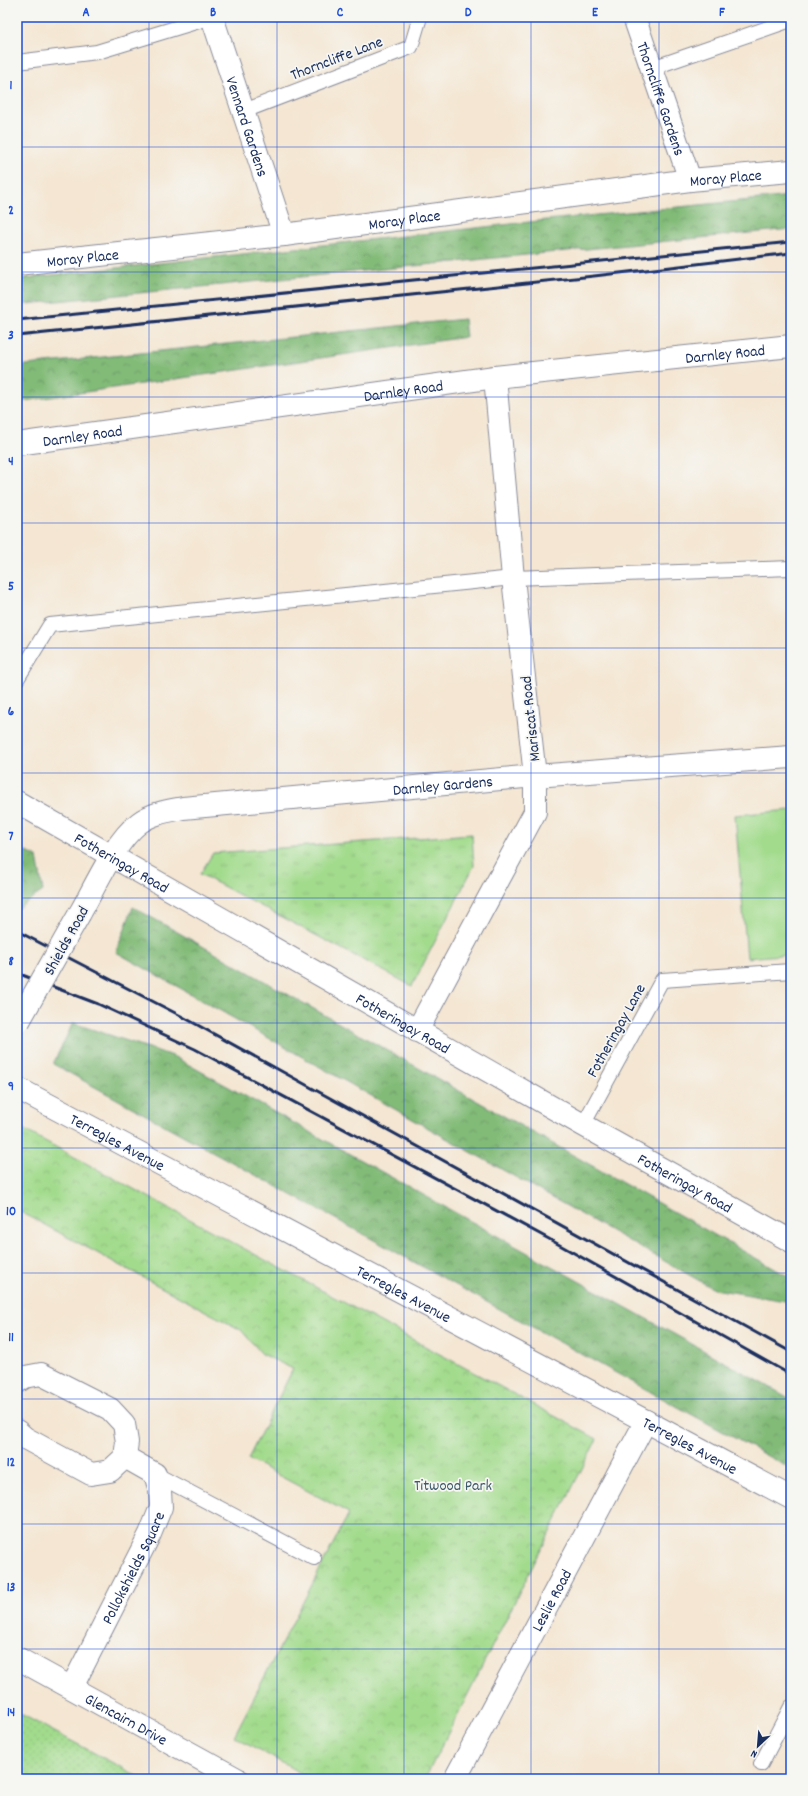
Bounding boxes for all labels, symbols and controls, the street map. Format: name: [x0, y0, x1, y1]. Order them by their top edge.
text: A: [82, 4, 90, 23]
text: B: [210, 4, 216, 23]
text: C: [337, 4, 344, 23]
text: D: [465, 4, 472, 23]
text: E: [592, 4, 599, 23]
text: F: [719, 4, 725, 23]
street label: Thorncliffe Lane: [287, 31, 386, 88]
street label: Thorncliffe Gardens: [629, 39, 690, 159]
street label: Vennard Gardens: [218, 74, 273, 180]
text: 1: [10, 77, 13, 96]
street label: Moray Place: [689, 165, 763, 194]
text: 2: [8, 202, 14, 221]
street label: Moray Place: [367, 205, 442, 237]
street label: Moray Place: [46, 244, 120, 275]
text: 3: [8, 327, 14, 346]
street label: Darnley Road: [684, 340, 766, 371]
street label: Darnley Road: [362, 375, 445, 409]
street label: Darnley Road: [41, 420, 124, 454]
text: 4: [8, 453, 14, 472]
text: 5: [8, 578, 14, 597]
street label: Mariscat Road: [516, 675, 547, 763]
text: 6: [8, 703, 15, 722]
street label: Darnley Gardens: [392, 771, 494, 803]
text: 7: [9, 828, 14, 847]
street label: Fotheringay Road: [69, 828, 172, 900]
street label: Shields Road: [39, 902, 96, 980]
text: 8: [8, 953, 14, 972]
street label: Fotheringay Lane: [582, 980, 652, 1082]
street label: Fotheringay Road: [351, 989, 454, 1061]
text: 9: [8, 1078, 14, 1097]
street label: Terregles Avenue: [65, 1109, 168, 1178]
street label: Fotheringay Road: [633, 1149, 736, 1220]
text: 10: [6, 1203, 16, 1222]
street label: Terregles Avenue: [351, 1261, 454, 1330]
text: 11: [8, 1329, 14, 1348]
street label: Terregles Avenue: [638, 1412, 741, 1482]
text: 12: [7, 1454, 16, 1473]
park label: Titwood Park: [414, 1475, 492, 1498]
street label: Pollokshields Square: [97, 1509, 172, 1629]
street label: Leslie Road: [527, 1566, 579, 1636]
text: 13: [7, 1579, 16, 1598]
street label: Glencairn Drive: [80, 1688, 171, 1752]
text: 14: [7, 1704, 15, 1723]
north arrow: [738, 1726, 778, 1766]
text: N: [748, 1745, 760, 1762]

